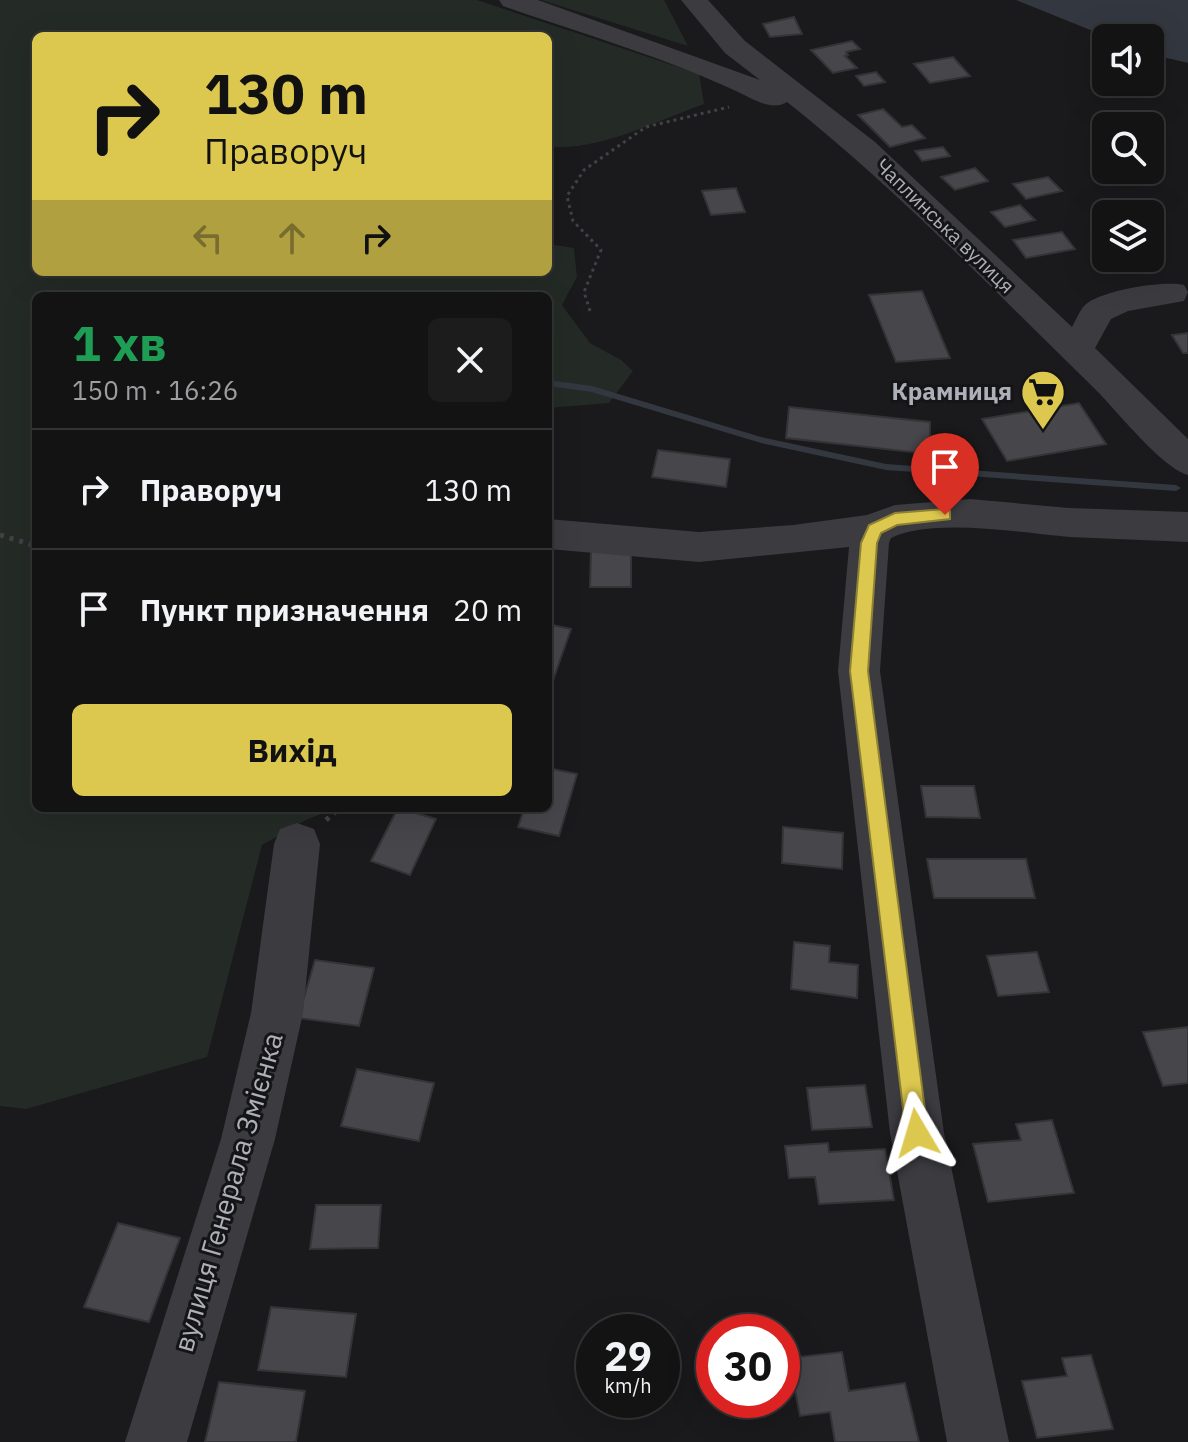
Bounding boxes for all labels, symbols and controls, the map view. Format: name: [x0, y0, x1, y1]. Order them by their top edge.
map controls: [1092, 24, 1164, 272]
button: sound: [1092, 24, 1164, 96]
text: 130 m: [204, 57, 368, 129]
icon: right: [72, 64, 176, 168]
button: search: [1092, 112, 1164, 184]
text: Праворуч: [204, 127, 367, 174]
street label: Чаплинська вулиця: [870, 152, 1021, 299]
button: layers: [1092, 200, 1164, 272]
icon: left: [186, 216, 230, 260]
icon: ahead: [270, 216, 314, 260]
icon: right: [354, 216, 398, 260]
text: 1 хв: [72, 312, 167, 374]
button: close: [428, 318, 512, 402]
supermarket icon: Крамниця: [1019, 368, 1067, 431]
text: 150 m · 16:26: [72, 373, 238, 407]
place label: Крамниця: [892, 375, 1012, 407]
pin: [911, 433, 979, 515]
icon: arrive: [923, 445, 967, 489]
icon: right: [72, 467, 116, 511]
text: Праворуч: [140, 470, 282, 509]
text: 130 m: [425, 470, 512, 509]
icon: arrive: [72, 587, 116, 631]
text: Пункт призначення: [140, 590, 429, 629]
text: 20 m: [453, 590, 522, 629]
button: Вихід: [72, 704, 512, 796]
street label: вулиця Генерала Змієнка: [164, 1028, 291, 1356]
position arrow: [875, 1091, 959, 1175]
speed limit sign: 30: [696, 1314, 800, 1418]
text: 29: [604, 1330, 652, 1382]
text: km/h: [604, 1372, 652, 1399]

